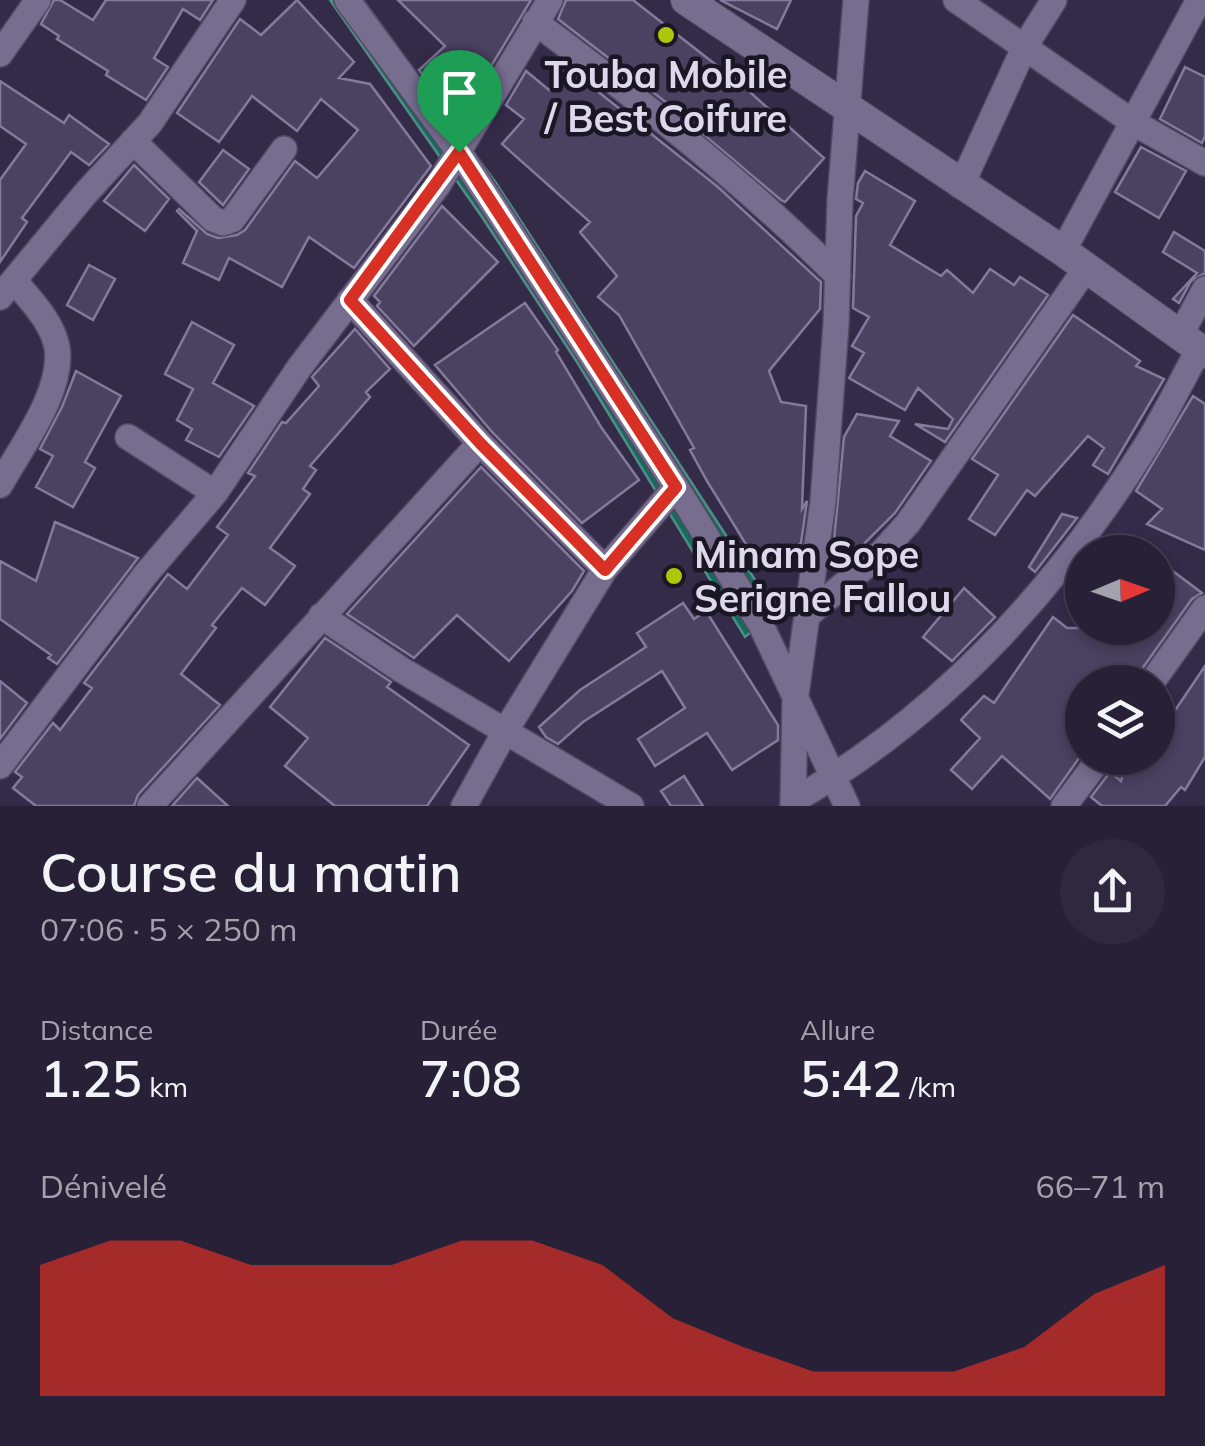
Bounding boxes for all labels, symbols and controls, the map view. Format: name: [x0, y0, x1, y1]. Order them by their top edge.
marker: Touba Mobile / Best Coifure: [655, 24, 677, 46]
pin: [417, 50, 502, 153]
place label: Touba Mobile / Best Coifure: [544, 50, 788, 142]
icon: arrive: [432, 65, 487, 120]
place label: Minam Sope Serigne Fallou: [694, 530, 952, 622]
north arrow: [1065, 535, 1175, 645]
map controls: [1065, 535, 1175, 775]
marker: Minam Sope Serigne Fallou: [663, 565, 685, 587]
button: layers: [1065, 665, 1175, 775]
text: Course du matin: [40, 837, 462, 906]
button: share: [1060, 839, 1165, 944]
text: 07:06 · 5 × 250 m: [40, 909, 297, 949]
text: Distance: [40, 1012, 153, 1047]
text: Durée: [420, 1012, 498, 1047]
text: Allure: [800, 1012, 875, 1047]
text: 1.25: [40, 1047, 142, 1110]
text: 7:08: [420, 1047, 522, 1110]
text: 5:42: [800, 1047, 902, 1110]
text: km: [142, 1069, 188, 1104]
text: /km: [902, 1069, 956, 1104]
text: Dénivelé: [40, 1166, 167, 1206]
text: 66–71 m: [1036, 1166, 1165, 1206]

